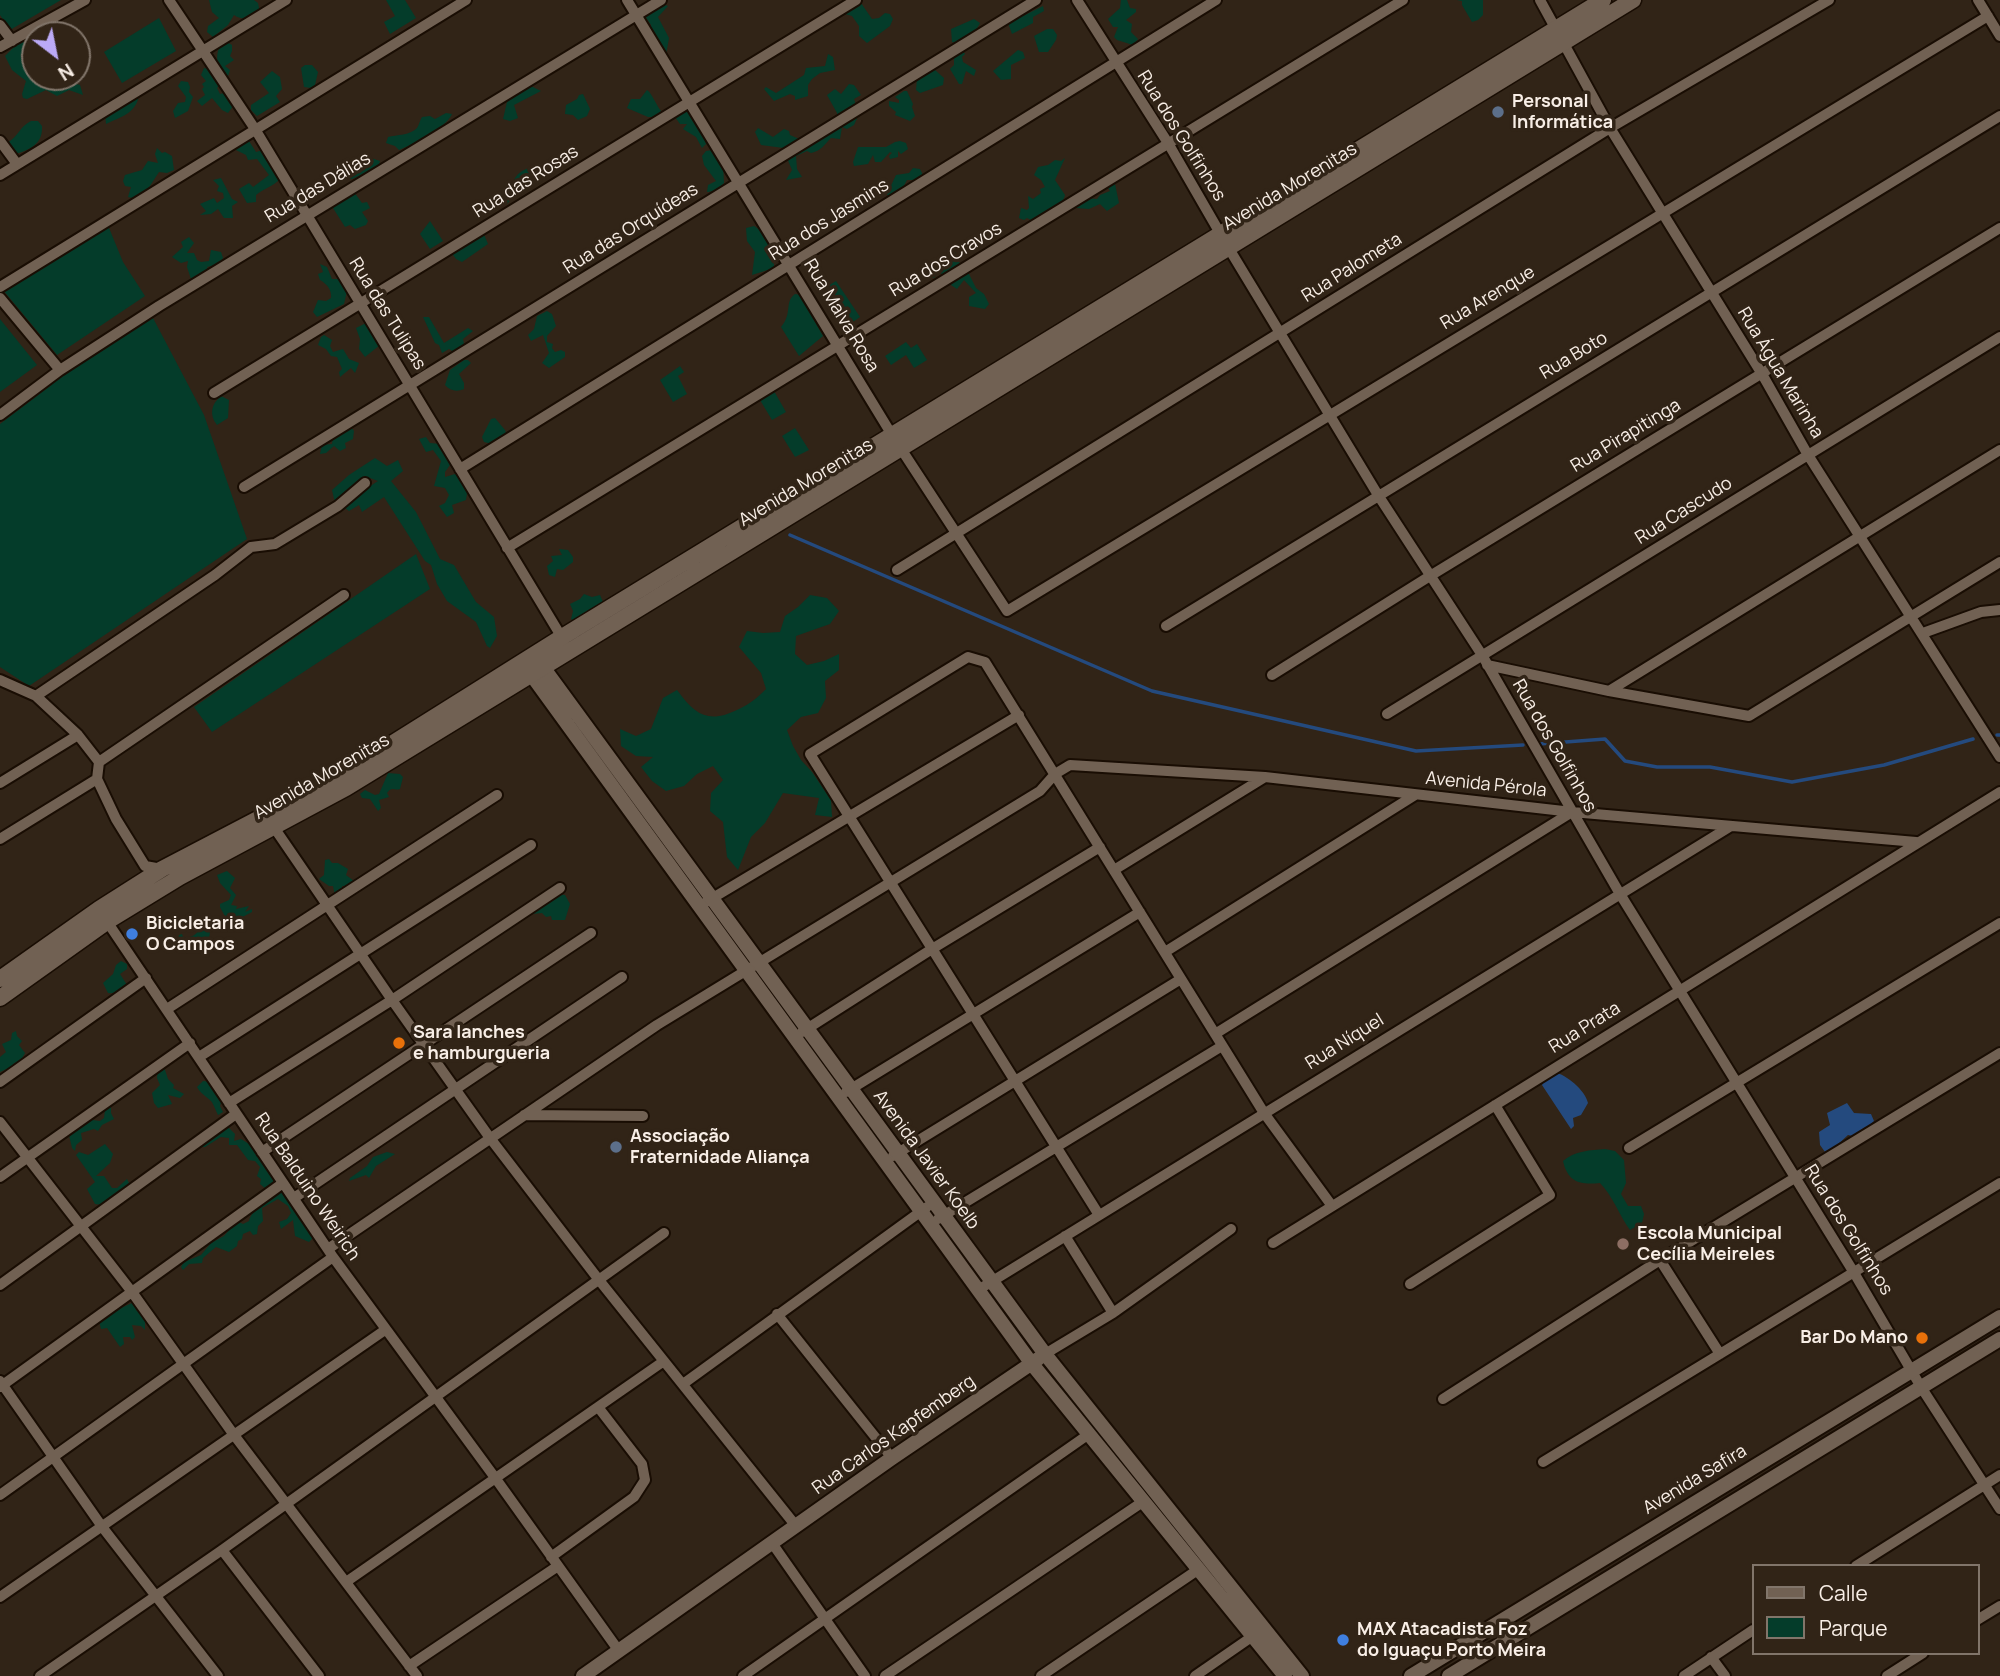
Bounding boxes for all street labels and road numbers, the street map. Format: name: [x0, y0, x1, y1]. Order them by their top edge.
street label: Rua dos Golfinhos: [1132, 67, 1230, 205]
street label: Avenida Morenitas: [1219, 138, 1361, 236]
street label: Rua das Rosas: [469, 141, 583, 223]
street label: Rua das Dálias: [261, 148, 375, 228]
street label: Rua dos Jasmins: [765, 174, 893, 266]
street label: Rua das Orquídeas: [560, 179, 702, 279]
street label: Rua dos Cravos: [886, 218, 1006, 302]
street label: Rua Palometa: [1298, 229, 1406, 307]
street label: Rua das Tulipas: [344, 254, 430, 374]
street label: Rua Malva Rosa: [799, 255, 883, 377]
street label: Rua Arenque: [1437, 261, 1539, 335]
street label: Rua Água Marinha: [1732, 303, 1828, 443]
street label: Rua Boto: [1536, 327, 1612, 385]
street label: Rua Pirapitinga: [1567, 395, 1685, 477]
street label: Avenida Morenitas: [735, 434, 877, 532]
street label: Rua Cascudo: [1632, 473, 1736, 549]
street label: Rua dos Golfinhos: [1507, 676, 1601, 816]
street label: Avenida Morenitas: [250, 729, 394, 825]
street label: Avenida Pérola: [1424, 768, 1548, 802]
street label: Rua Prata: [1545, 998, 1625, 1058]
street label: Rua Níquel: [1302, 1009, 1388, 1075]
street label: Avenida Javier Koelb: [868, 1086, 984, 1234]
street label: Rua Balduino Weirich: [250, 1109, 364, 1265]
street label: Rua dos Golfinhos: [1799, 1161, 1897, 1299]
street label: Rua Carlos Kapfemberg: [808, 1371, 980, 1499]
street label: Avenida Safira: [1639, 1441, 1751, 1519]

